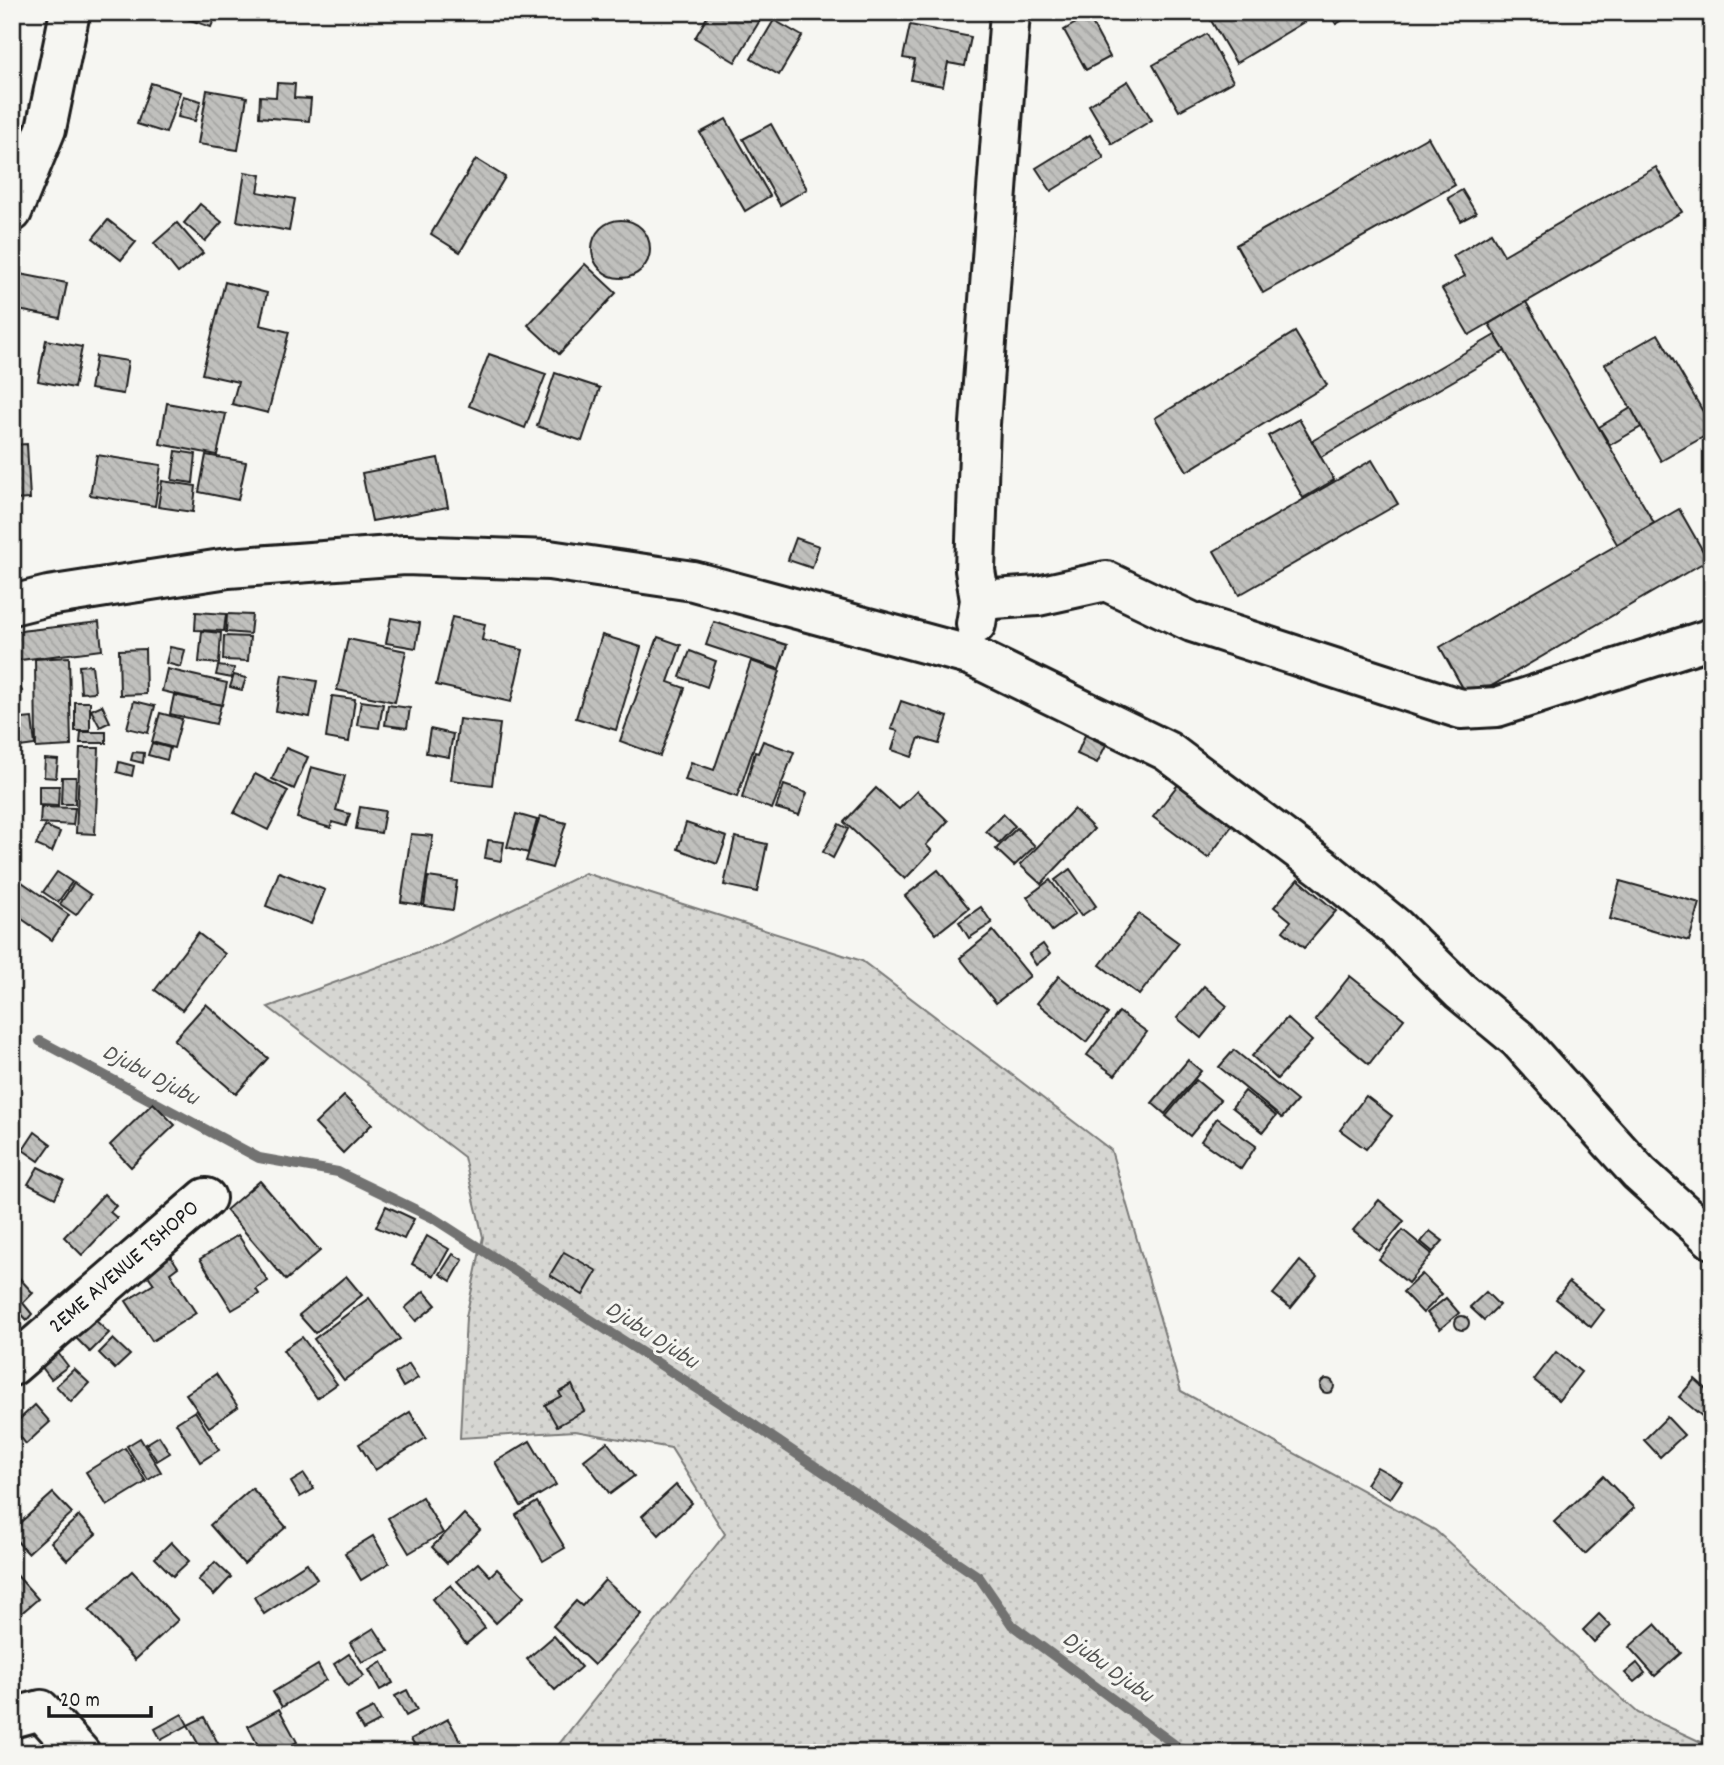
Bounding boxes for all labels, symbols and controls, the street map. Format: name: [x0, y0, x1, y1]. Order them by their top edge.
water label: Djubu Djubu: [96, 1036, 206, 1116]
street label: 2EME AVENUE TSHOPO: [43, 1193, 207, 1343]
water label: Djubu Djubu: [598, 1293, 706, 1380]
water label: Djubu Djubu: [1055, 1623, 1161, 1714]
scale bar: [49, 1674, 150, 1718]
text: 20 m: [60, 1687, 100, 1717]

